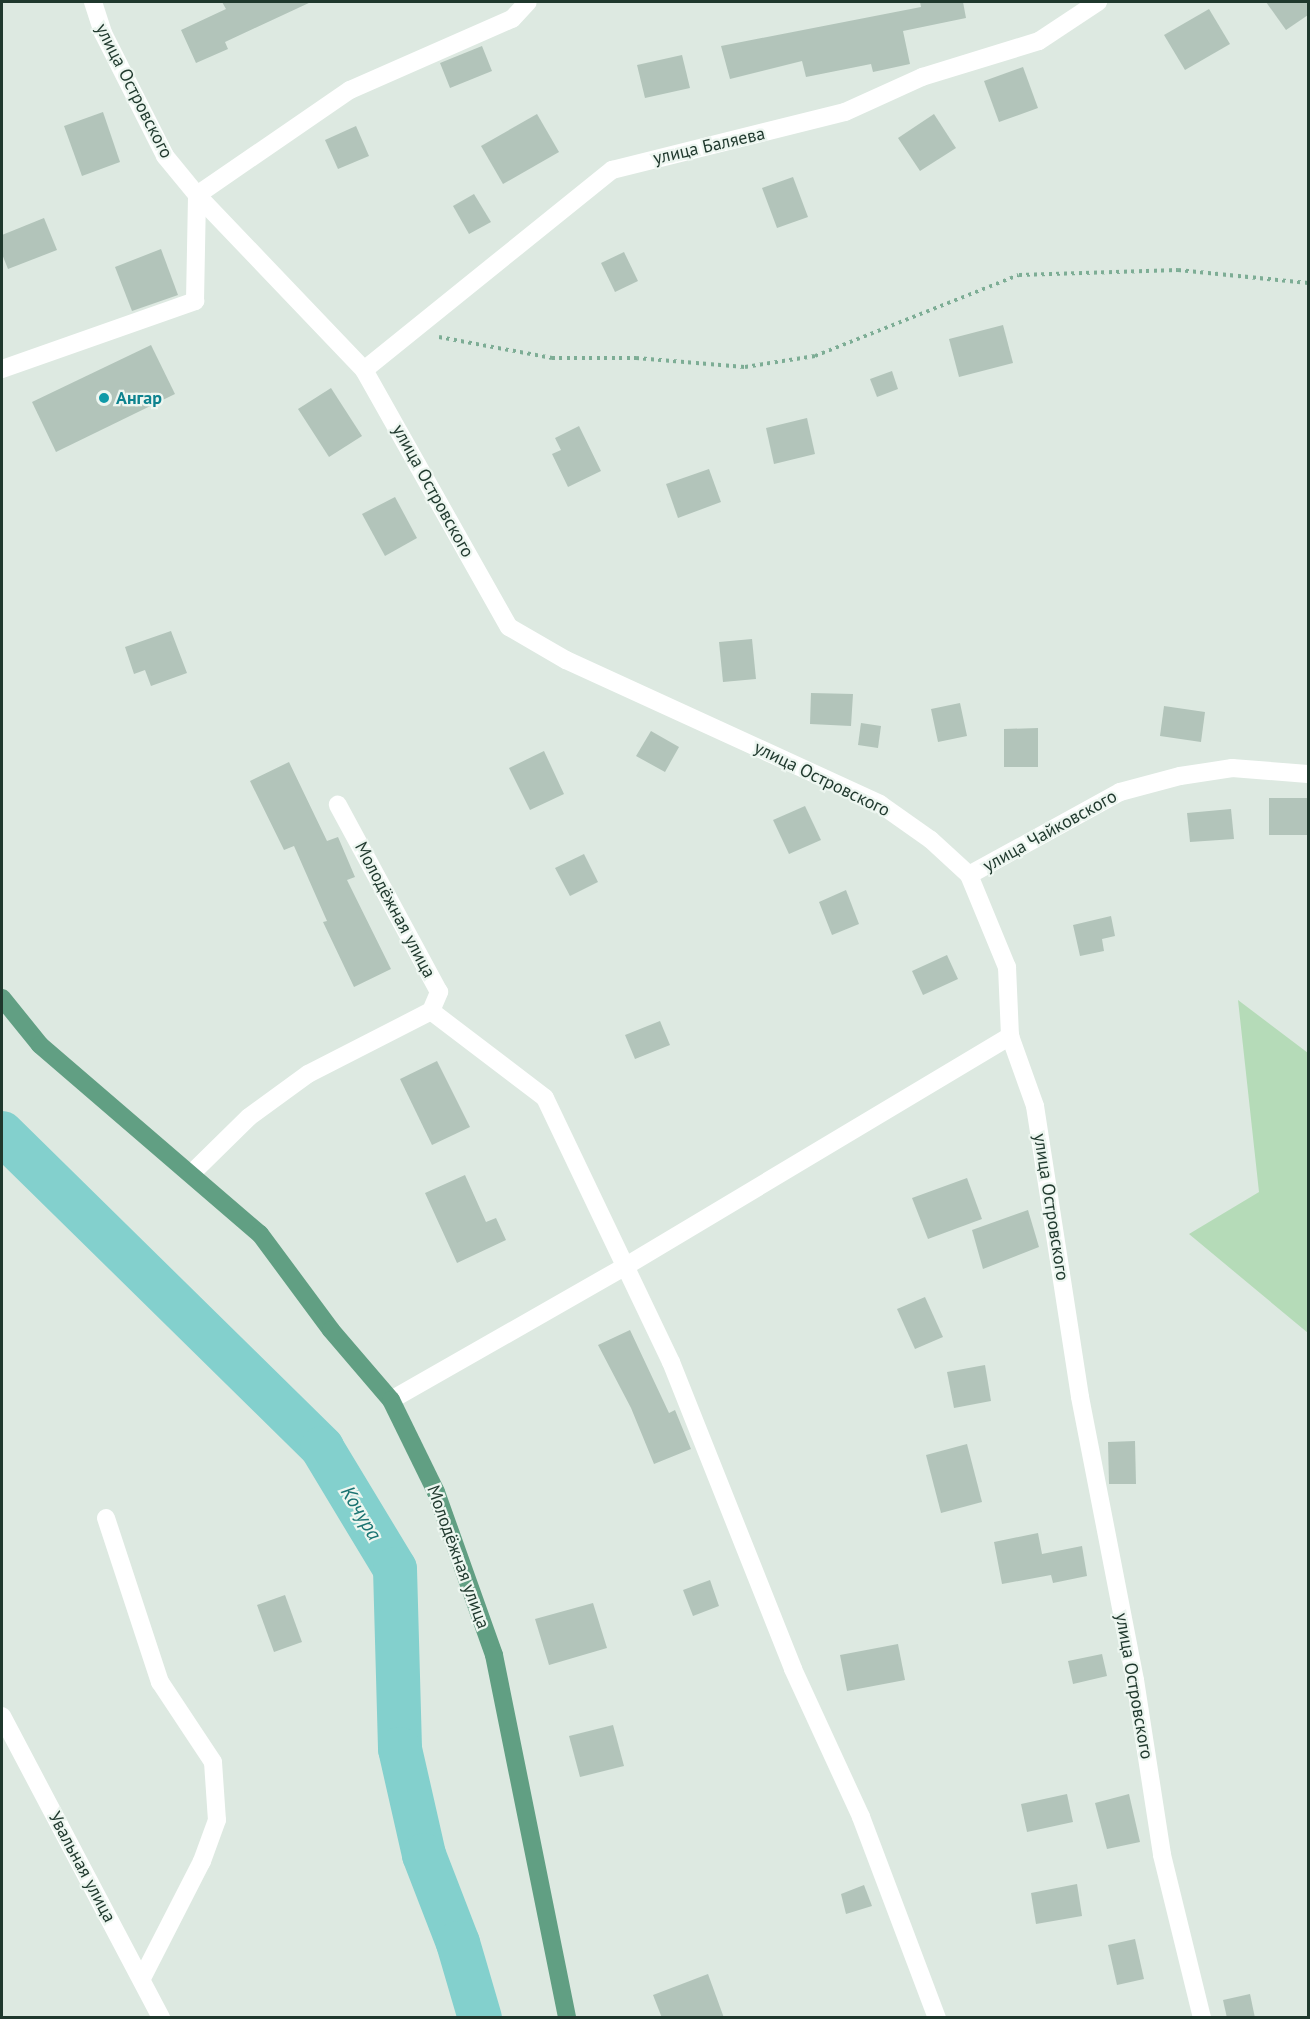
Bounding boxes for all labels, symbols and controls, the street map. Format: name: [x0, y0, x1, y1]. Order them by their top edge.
street label: улица Островского: [91, 20, 177, 162]
street label: улица Баляева: [651, 123, 767, 169]
place label: Ангар: [116, 387, 162, 409]
marker: Ангар: [97, 391, 111, 405]
street label: улица Островского: [388, 421, 478, 561]
street label: улица Островского: [751, 737, 893, 821]
street label: улица Чайковского: [979, 785, 1121, 877]
street label: Молодёжная улица: [350, 838, 440, 982]
street label: улица Островского: [1029, 1132, 1073, 1282]
water label: Кочура: [336, 1482, 386, 1544]
street label: Молодёжная улица: [422, 1482, 494, 1632]
street label: улица Островского: [1110, 1611, 1158, 1761]
street label: Увальная улица: [44, 1808, 120, 1926]

